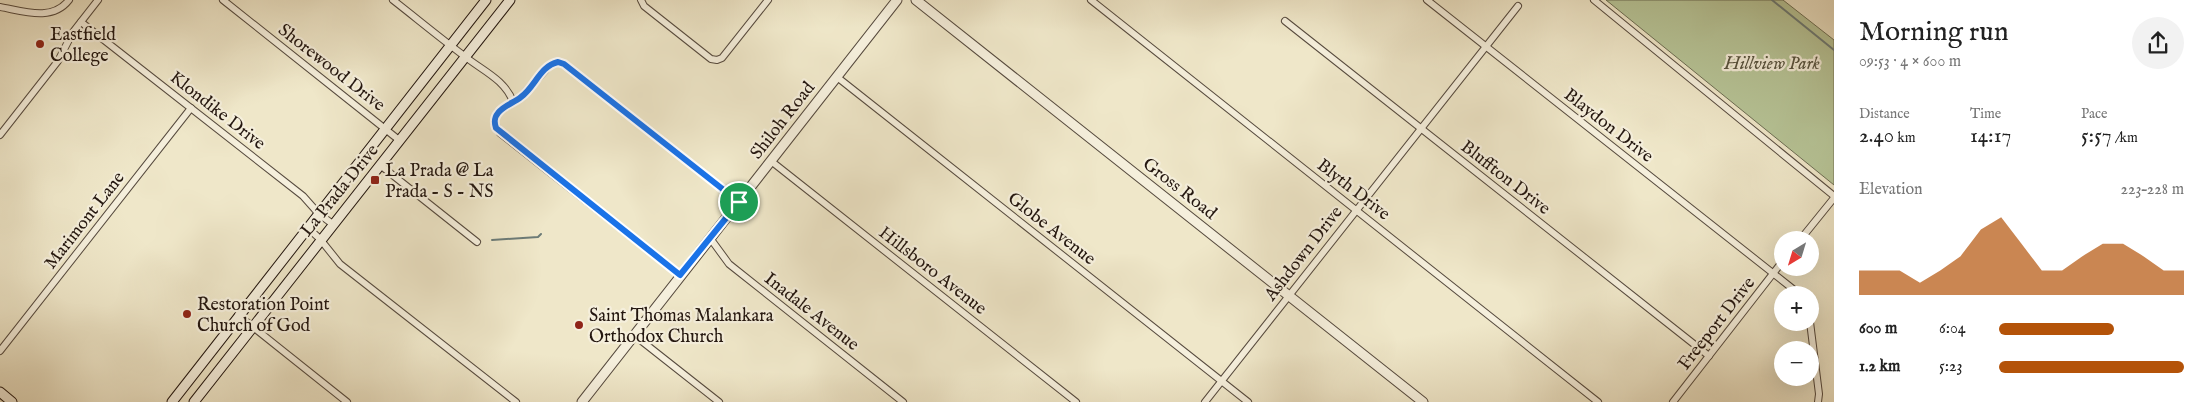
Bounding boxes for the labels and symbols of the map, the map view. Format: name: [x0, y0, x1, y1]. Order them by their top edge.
street label: Shorewood Drive: [273, 19, 389, 117]
place label: Eastfield College: [50, 24, 116, 68]
marker: Eastfield College: [34, 38, 46, 50]
park label: Hillview Park: [1723, 53, 1820, 76]
street label: Klondike Drive: [165, 67, 270, 156]
street label: Shiloh Road: [746, 77, 821, 164]
street label: Blaydon Drive: [1559, 84, 1658, 168]
street label: Bluffton Drive: [1455, 136, 1555, 220]
street label: La Prada Drive: [296, 140, 385, 242]
street label: Gross Road: [1137, 153, 1221, 226]
street label: Blyth Drive: [1312, 154, 1394, 226]
place label: La Prada @ La Prada - S - NS: [385, 160, 494, 204]
street label: Marimont Lane: [40, 167, 130, 274]
marker: La Prada @ La Prada - S - NS: [369, 174, 381, 186]
pin: [718, 181, 760, 223]
street label: Globe Avenue: [1002, 188, 1100, 271]
street label: Ashdown Drive: [1259, 202, 1348, 307]
street label: Hillsboro Avenue: [873, 222, 991, 321]
north arrow: [1774, 231, 1819, 276]
street label: Inadale Avenue: [759, 268, 863, 357]
street label: Freeport Drive: [1674, 273, 1761, 375]
place label: Restoration Point Church of God: [197, 294, 330, 338]
place label: Saint Thomas Malankara Orthodox Church: [589, 305, 774, 349]
marker: Restoration Point Church of God: [181, 308, 193, 320]
marker: Saint Thomas Malankara Orthodox Church: [573, 319, 585, 331]

